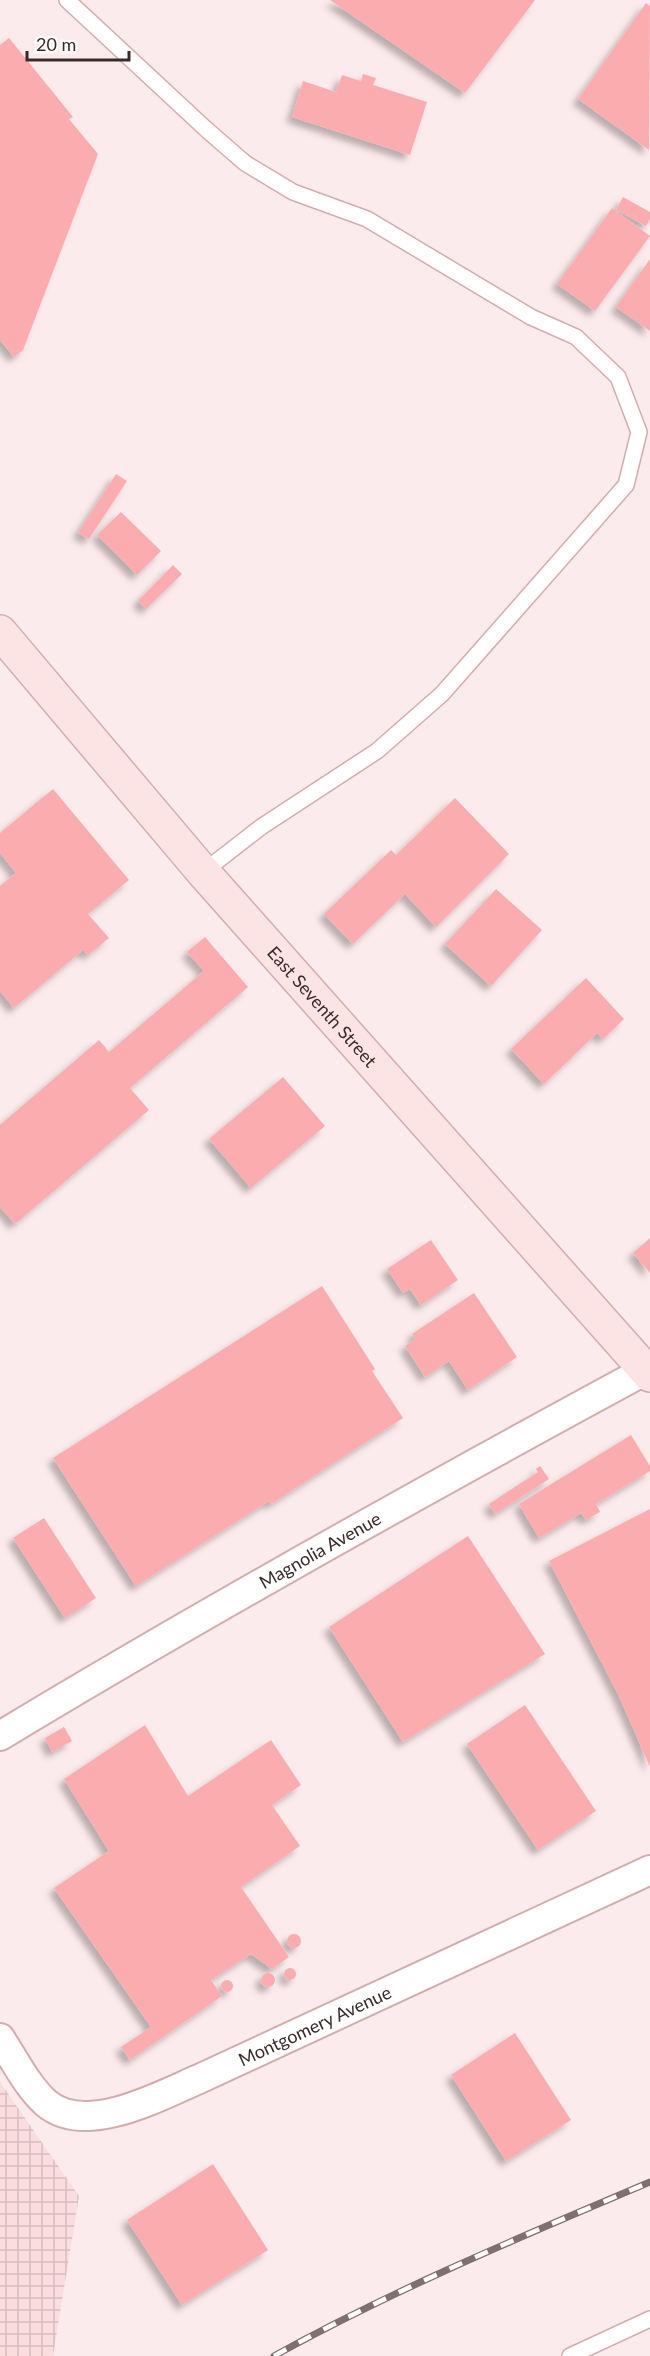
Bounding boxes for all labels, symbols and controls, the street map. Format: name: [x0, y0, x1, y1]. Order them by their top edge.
scale bar: [27, 24, 129, 62]
text: 20 m: [36, 33, 76, 55]
street label: East Seventh Street: [263, 941, 382, 1072]
street label: Magnolia Avenue: [255, 1507, 384, 1593]
street label: Montgomery Avenue: [235, 1981, 394, 2070]

